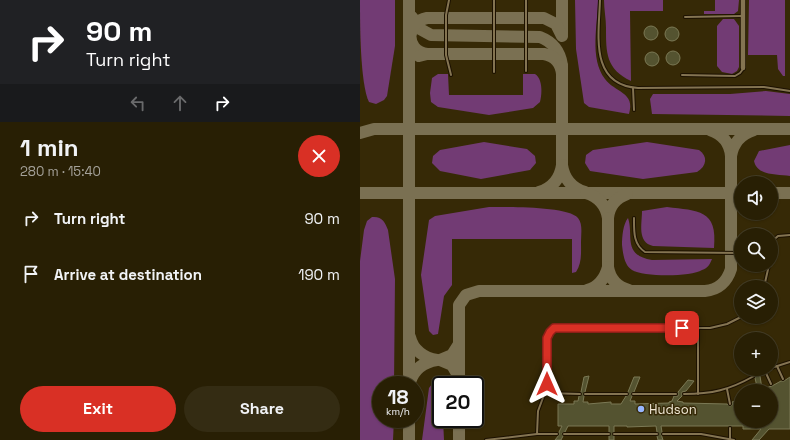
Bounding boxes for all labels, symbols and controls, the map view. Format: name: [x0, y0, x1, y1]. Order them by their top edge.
text: 90 m: [86, 13, 152, 49]
icon: right: [20, 16, 72, 68]
text: Turn right: [86, 48, 170, 71]
icon: left: [127, 92, 149, 114]
icon: ahead: [169, 92, 191, 114]
icon: right: [211, 92, 233, 114]
text: 1 min: [20, 132, 79, 163]
button: close: [298, 135, 340, 177]
text: 280 m · 15:40: [20, 163, 101, 180]
map controls: [734, 176, 778, 428]
button: sound: [734, 176, 778, 220]
icon: right: [20, 207, 42, 229]
text: Turn right: [54, 209, 125, 228]
text: 90 m: [304, 209, 340, 228]
button: search: [734, 228, 778, 272]
icon: arrive: [20, 263, 42, 285]
text: Arrive at destination: [54, 265, 202, 284]
text: 190 m: [298, 265, 340, 284]
button: layers: [734, 280, 778, 324]
pin: [665, 311, 699, 345]
icon: arrive: [671, 317, 693, 339]
button: +: [734, 332, 778, 376]
position arrow: [526, 363, 568, 405]
speed limit sign: 20: [432, 376, 484, 428]
text: 18: [387, 384, 409, 410]
button: −: [734, 384, 778, 428]
button: Exit: [20, 386, 176, 432]
button: Share: [184, 386, 340, 432]
place label: Hudson: [649, 401, 697, 418]
marker: Hudson: [636, 404, 646, 414]
text: km/h: [386, 405, 410, 418]

